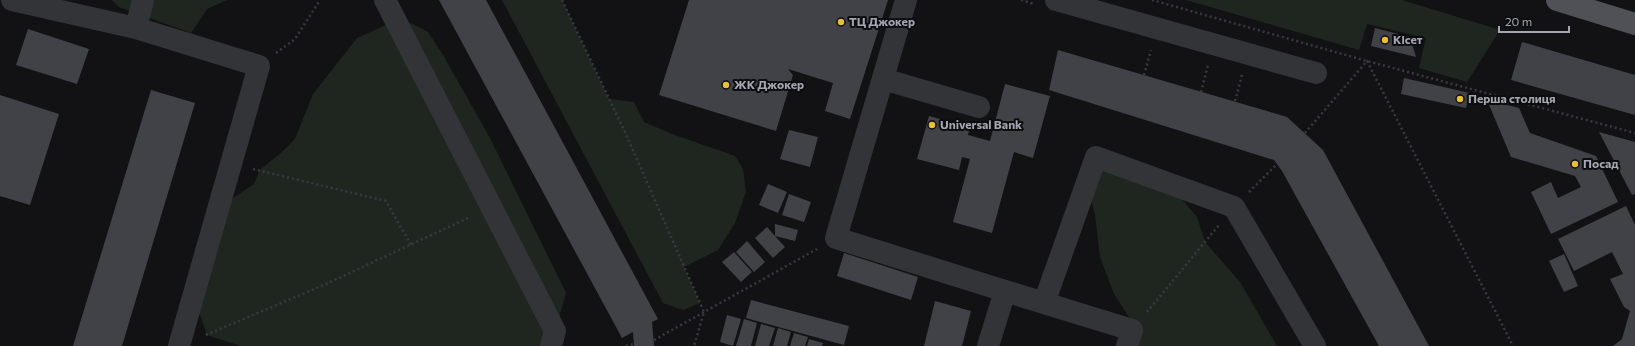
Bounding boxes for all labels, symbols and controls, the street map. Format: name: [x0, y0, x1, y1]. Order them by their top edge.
scale bar: [1499, 8, 1569, 34]
place label: ТЦ Джокер: [849, 14, 915, 28]
text: 20 m: [1505, 14, 1532, 28]
marker: ТЦ Джокер: [836, 17, 846, 27]
place label: Кісет: [1393, 32, 1423, 46]
marker: Кісет: [1380, 35, 1390, 45]
place label: ЖК Джокер: [734, 77, 804, 91]
marker: ЖК Джокер: [721, 80, 731, 90]
place label: Перша столиця: [1468, 91, 1556, 105]
marker: Перша столиця: [1455, 94, 1465, 104]
place label: Universal Bank: [940, 117, 1022, 131]
marker: Universal Bank: [927, 120, 937, 130]
place label: Посад: [1583, 156, 1619, 170]
marker: Посад: [1570, 159, 1580, 169]

